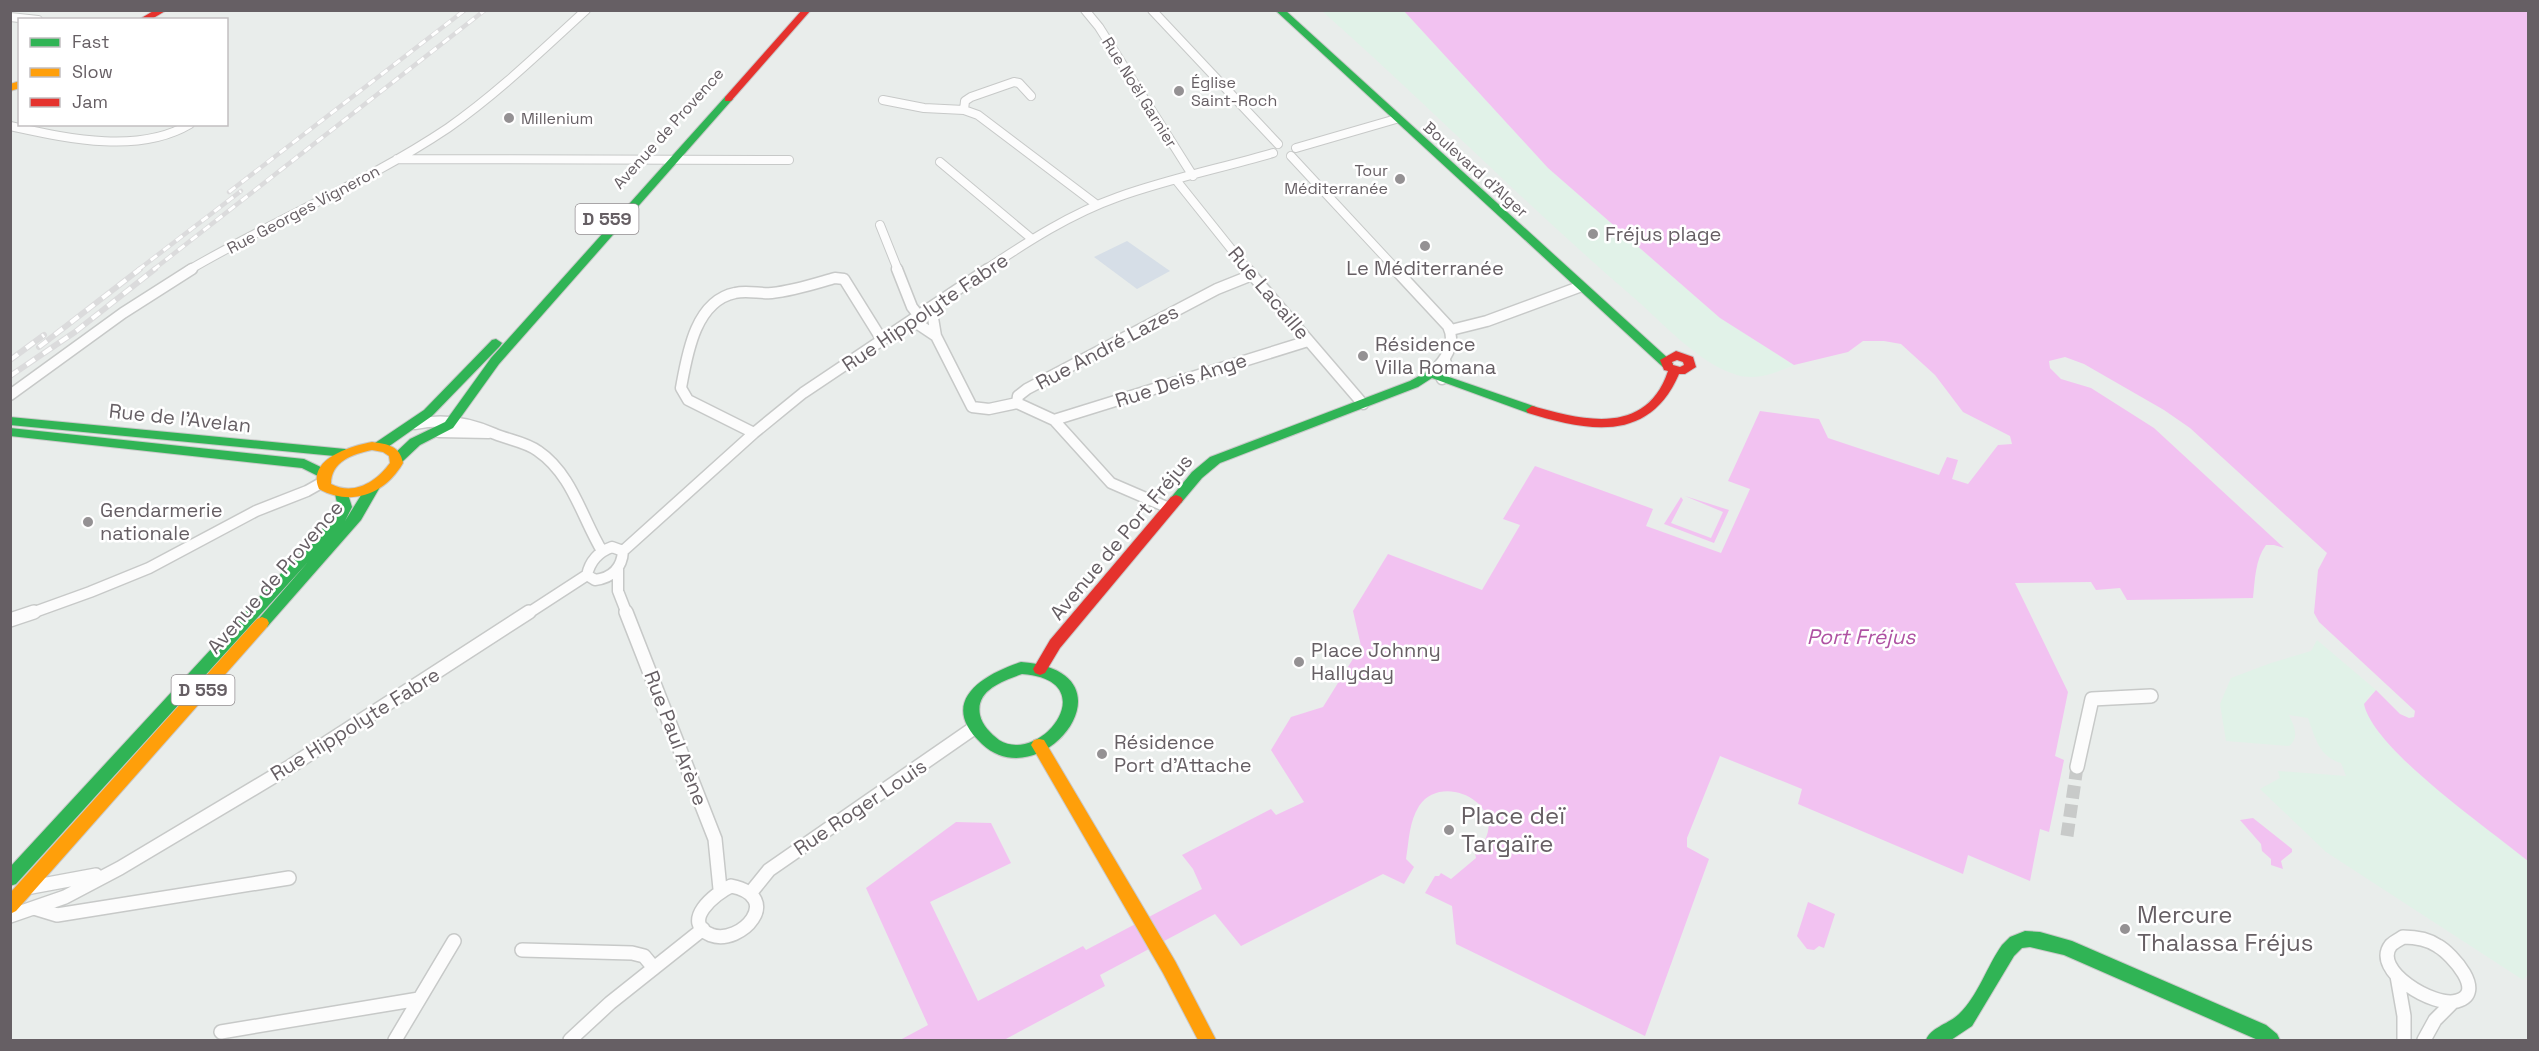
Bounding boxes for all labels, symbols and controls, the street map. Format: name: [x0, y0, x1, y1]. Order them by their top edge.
legend: [18, 18, 228, 126]
text: Fast: [72, 30, 109, 53]
street label: Rue Noël Garnier: [1097, 33, 1182, 151]
text: Slow: [72, 60, 113, 83]
street label: Avenue de Provence: [608, 63, 728, 193]
place label: Église Saint-Roch: [1191, 72, 1277, 111]
marker: Église Saint-Roch: [1172, 84, 1186, 98]
text: Jam: [72, 90, 108, 113]
place label: Millenium: [521, 108, 593, 129]
marker: Millenium: [502, 111, 516, 125]
street label: Boulevard d'Alger: [1419, 117, 1532, 222]
street label: Rue Georges Vigneron: [223, 160, 383, 259]
place label: Tour Méditerranée: [1284, 160, 1388, 199]
marker: Tour Méditerranée: [1393, 172, 1407, 186]
road number: D 559: [576, 204, 638, 234]
place label: Fréjus plage: [1605, 221, 1721, 247]
marker: Fréjus plage: [1586, 227, 1600, 241]
marker: Le Méditerranée: [1418, 239, 1432, 253]
street label: Rue Lacaille: [1222, 241, 1316, 345]
street label: Rue Hippolyte Fabre: [837, 247, 1013, 377]
place label: Le Méditerranée: [1346, 255, 1504, 281]
street label: Rue André Lazes: [1031, 298, 1183, 396]
place label: Résidence Villa Romana: [1375, 331, 1496, 380]
street label: Rue Deis Ange: [1112, 346, 1250, 414]
marker: Résidence Villa Romana: [1356, 349, 1370, 363]
street label: Rue de l'Avelan: [108, 398, 252, 438]
street label: Avenue de Port Fréjus: [1044, 449, 1198, 625]
street label: Avenue de Provence: [201, 495, 349, 659]
place label: Gendarmerie nationale: [100, 497, 223, 546]
marker: Gendarmerie nationale: [81, 515, 95, 529]
water label: Port Fréjus: [1807, 623, 1916, 650]
place label: Place Johnny Hallyday: [1311, 637, 1441, 686]
marker: Place Johnny Hallyday: [1292, 655, 1306, 669]
street label: Rue Hippolyte Fabre: [265, 661, 445, 787]
street label: Rue Paul Arène: [638, 667, 714, 809]
road number: D 559: [172, 675, 234, 705]
place label: Résidence Port d'Attache: [1114, 729, 1252, 778]
marker: Résidence Port d'Attache: [1095, 747, 1109, 761]
street label: Rue Roger Louis: [788, 753, 932, 861]
place label: Place deï Targaïre: [1461, 800, 1566, 859]
marker: Place deï Targaïre: [1442, 823, 1456, 837]
place label: Mercure Thalassa Fréjus: [2137, 899, 2313, 958]
marker: Mercure Thalassa Fréjus: [2118, 922, 2132, 936]

